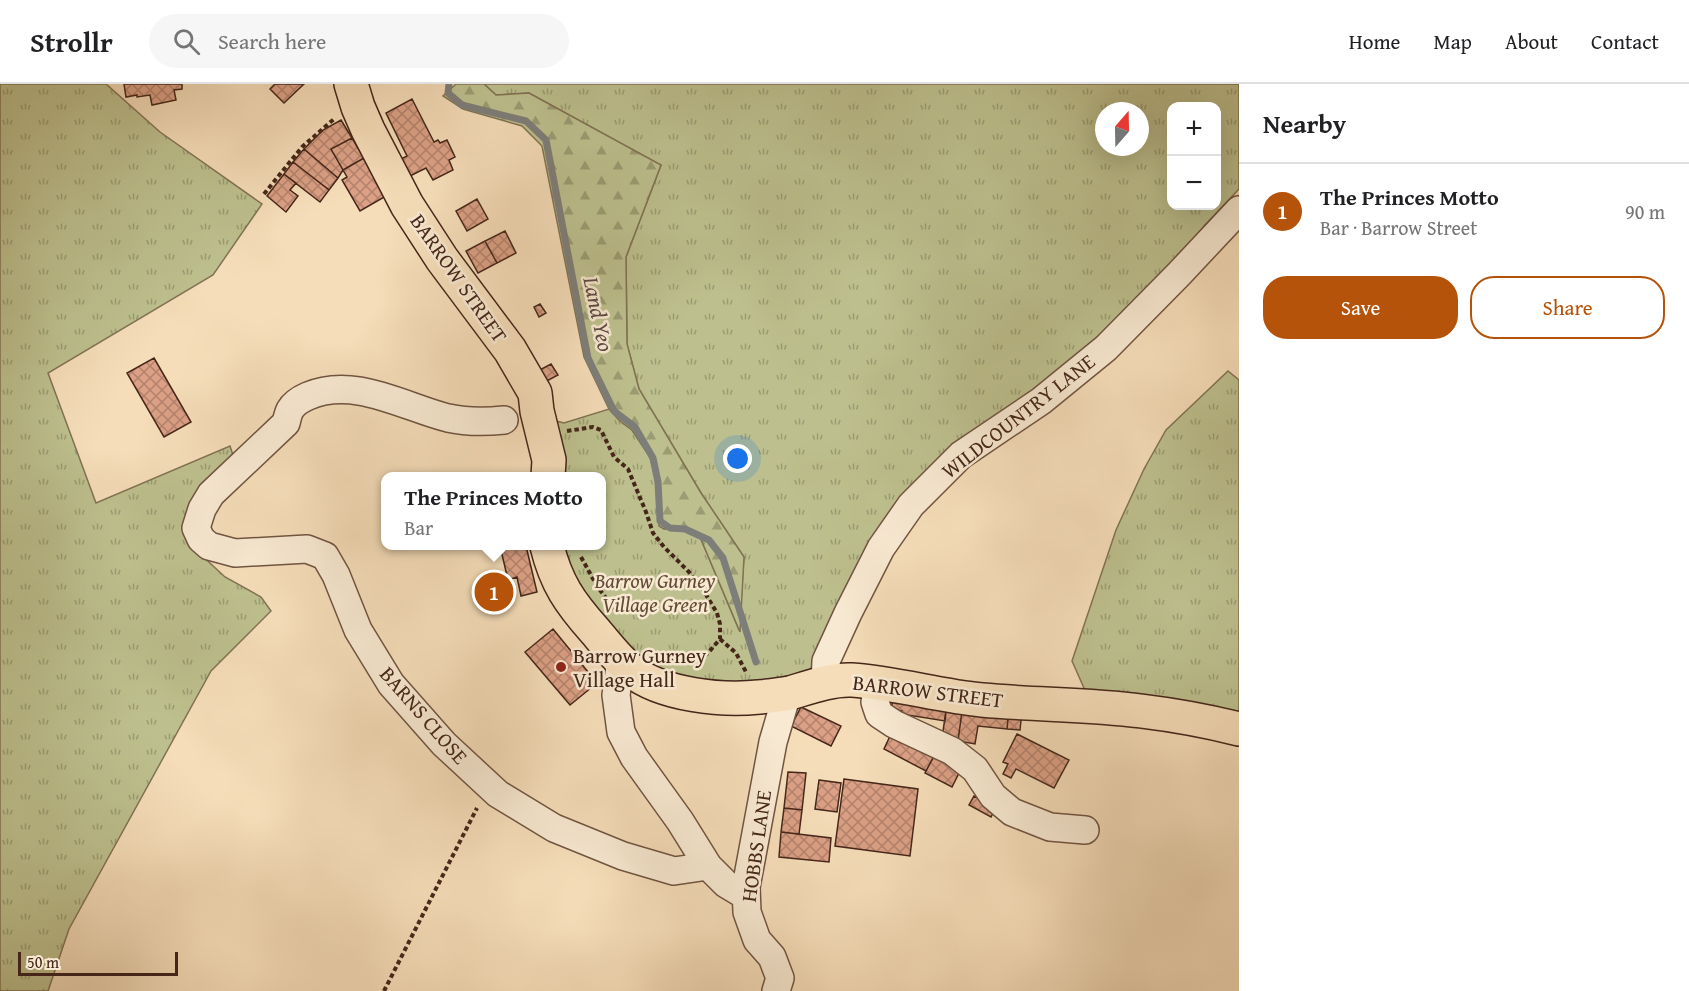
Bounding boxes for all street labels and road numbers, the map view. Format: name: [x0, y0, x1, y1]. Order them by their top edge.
street label: BARROW STREET: [403, 207, 515, 349]
street label: WILDCOUNTRY LANE: [935, 346, 1102, 486]
street label: BARNS CLOSE: [373, 659, 476, 771]
street label: BARROW STREET: [851, 666, 1005, 716]
street label: HOBBS LANE: [733, 788, 779, 904]

